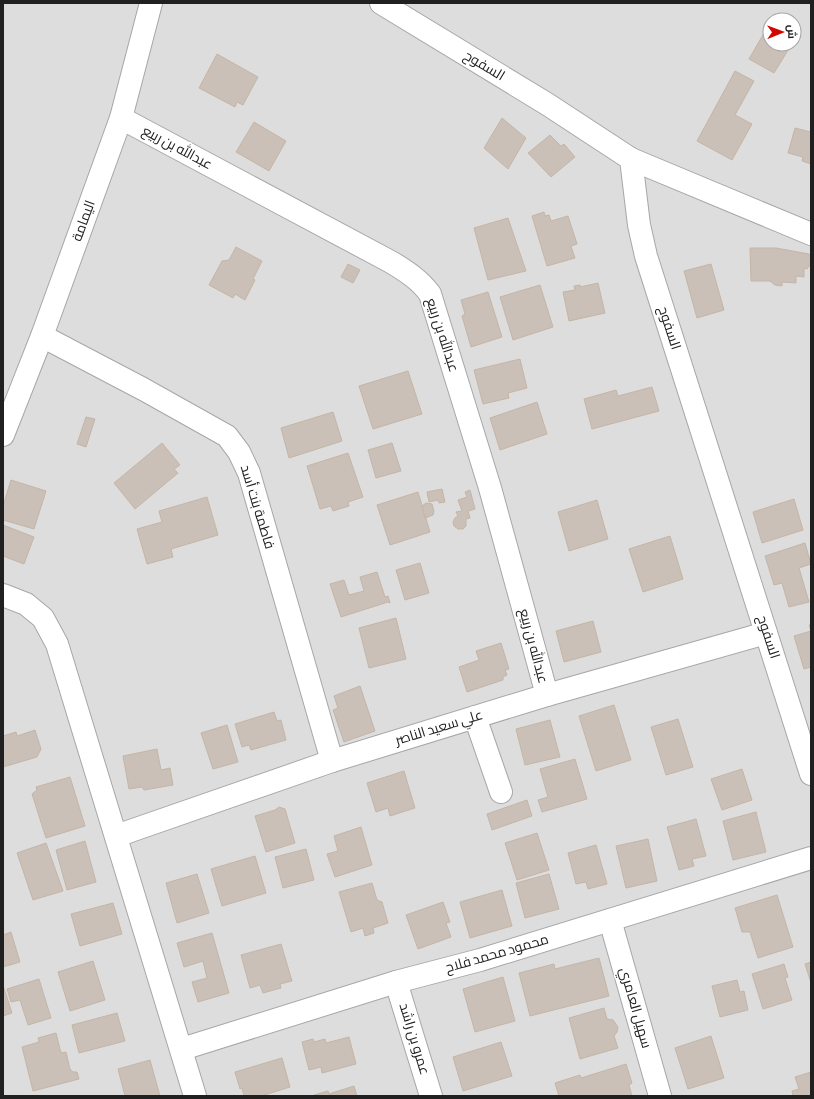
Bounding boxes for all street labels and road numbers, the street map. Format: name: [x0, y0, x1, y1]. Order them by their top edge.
street label: السفوح: [461, 48, 507, 84]
street label: عبدالله بن ربيع: [139, 121, 216, 173]
street label: اليمامة: [70, 199, 98, 243]
street label: عبدالله بن ربيع: [423, 295, 463, 374]
street label: السفوح: [654, 305, 683, 352]
street label: فاطمة بنت أسد: [238, 462, 279, 551]
street label: عبدالله بن ربيع: [515, 606, 553, 685]
street label: السفوح: [753, 614, 782, 661]
street label: علي سعيد الناصر: [393, 708, 486, 752]
street label: محمود محمد فلاح: [444, 933, 551, 976]
street label: سهيل العامري: [613, 966, 653, 1051]
street label: عمرو بن راشد: [396, 1001, 432, 1077]

